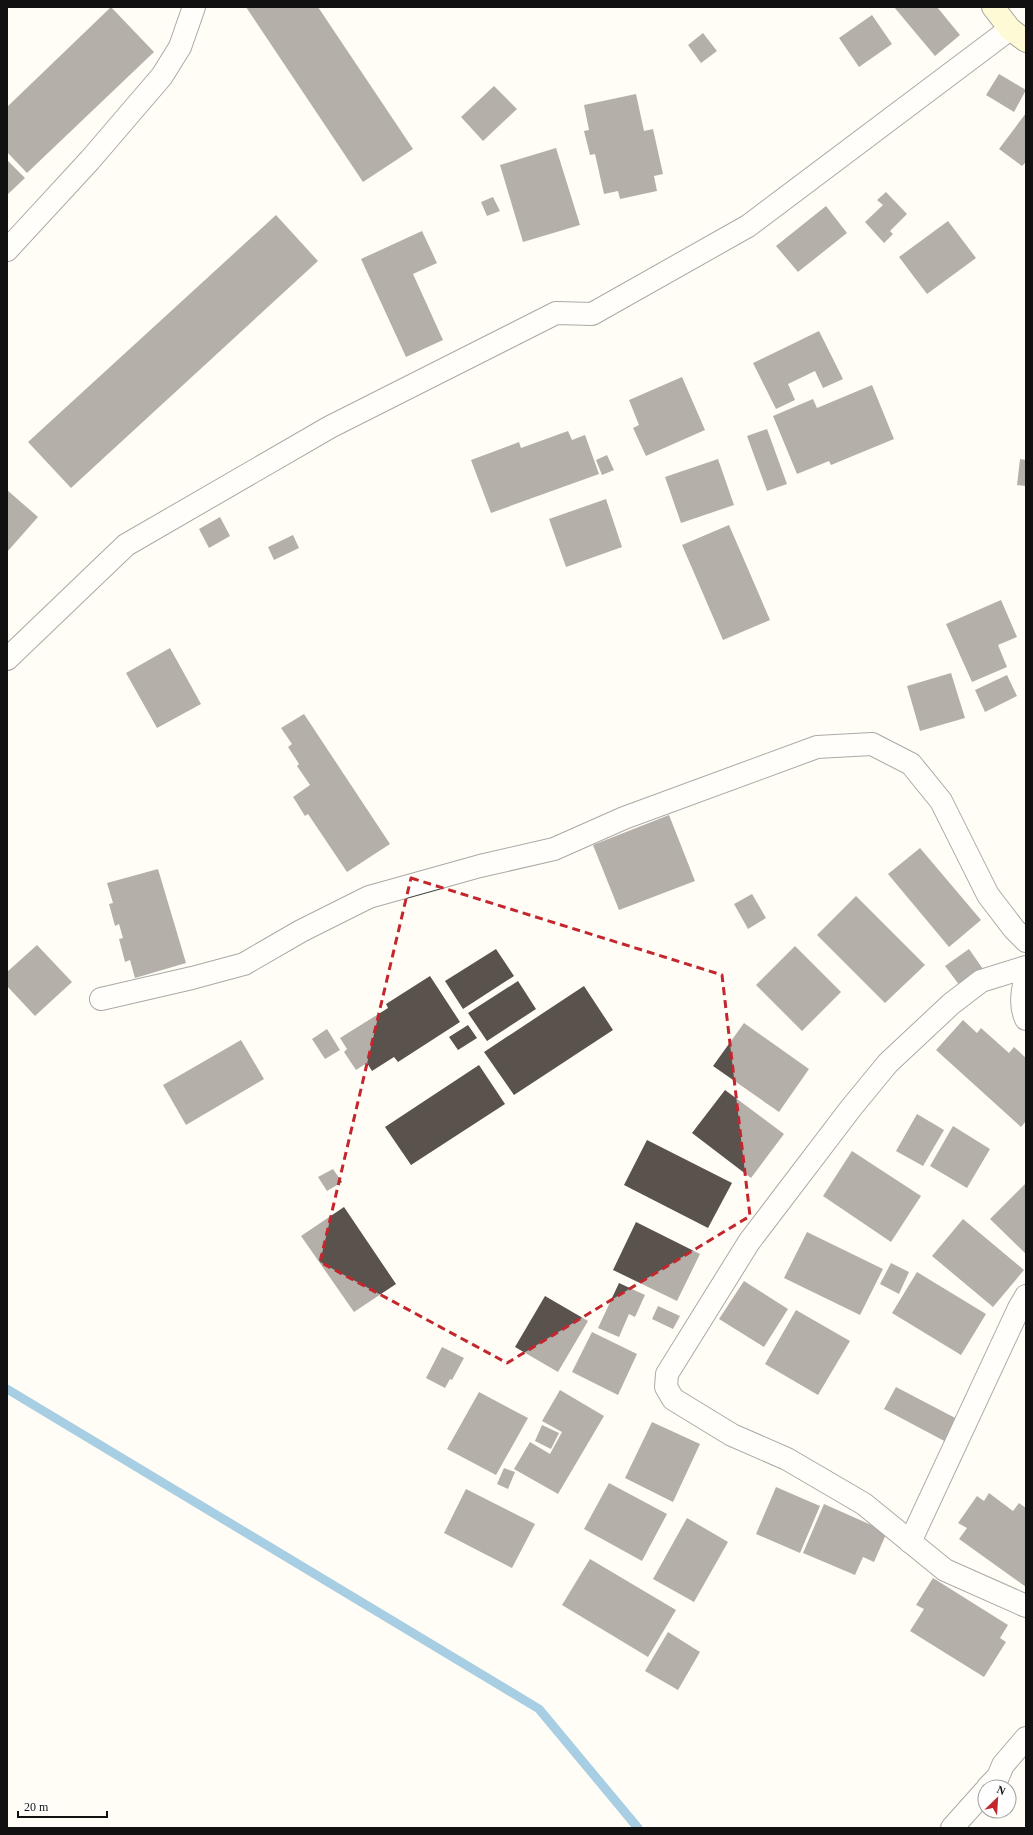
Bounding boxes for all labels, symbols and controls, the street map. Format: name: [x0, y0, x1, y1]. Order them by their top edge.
north arrow: [977, 1779, 1017, 1819]
text: N: [995, 1783, 1007, 1797]
scale bar: [18, 1793, 107, 1819]
text: 20 m: [24, 1800, 49, 1814]

